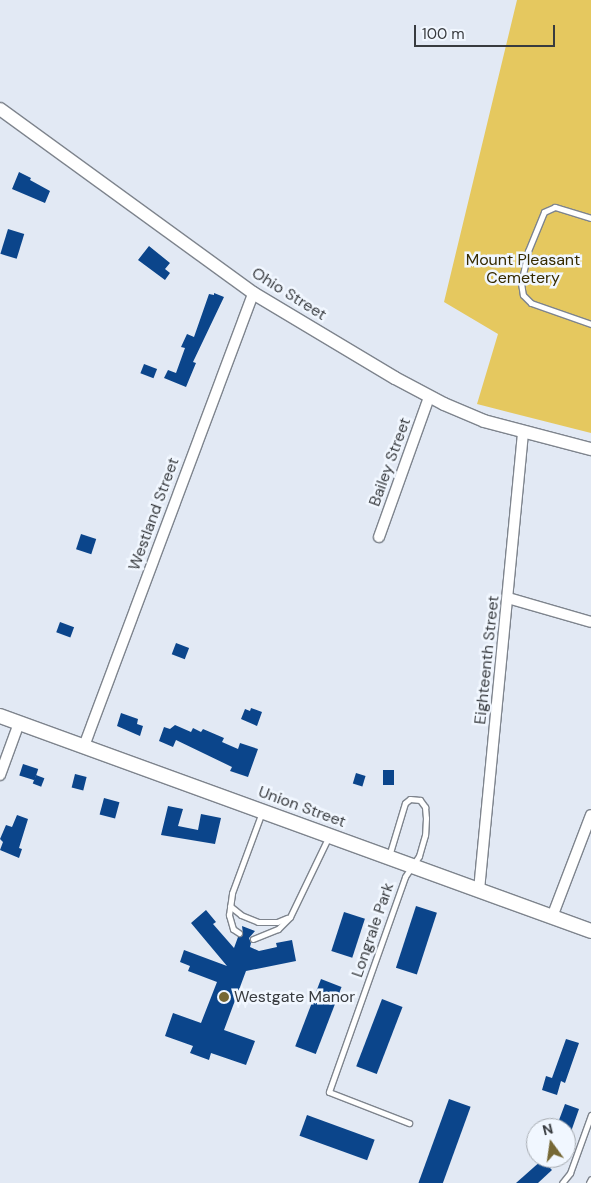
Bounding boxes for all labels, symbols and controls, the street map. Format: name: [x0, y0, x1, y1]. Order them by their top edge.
scale bar: [416, 15, 557, 47]
text: 100 m: [422, 24, 465, 44]
park label: Mount Pleasant Cemetery: [466, 250, 580, 288]
street label: Ohio Street: [248, 263, 330, 325]
street label: Bailey Street: [365, 415, 415, 509]
street label: Westland Street: [125, 455, 183, 573]
street label: Eighteenth Street: [471, 595, 503, 725]
street label: Union Street: [256, 782, 348, 832]
street label: Longrale Park: [348, 880, 398, 980]
place label: Westgate Manor: [234, 987, 355, 1007]
marker: Westgate Manor: [218, 991, 230, 1003]
north arrow: [526, 1118, 576, 1168]
text: N: [540, 1119, 555, 1139]

